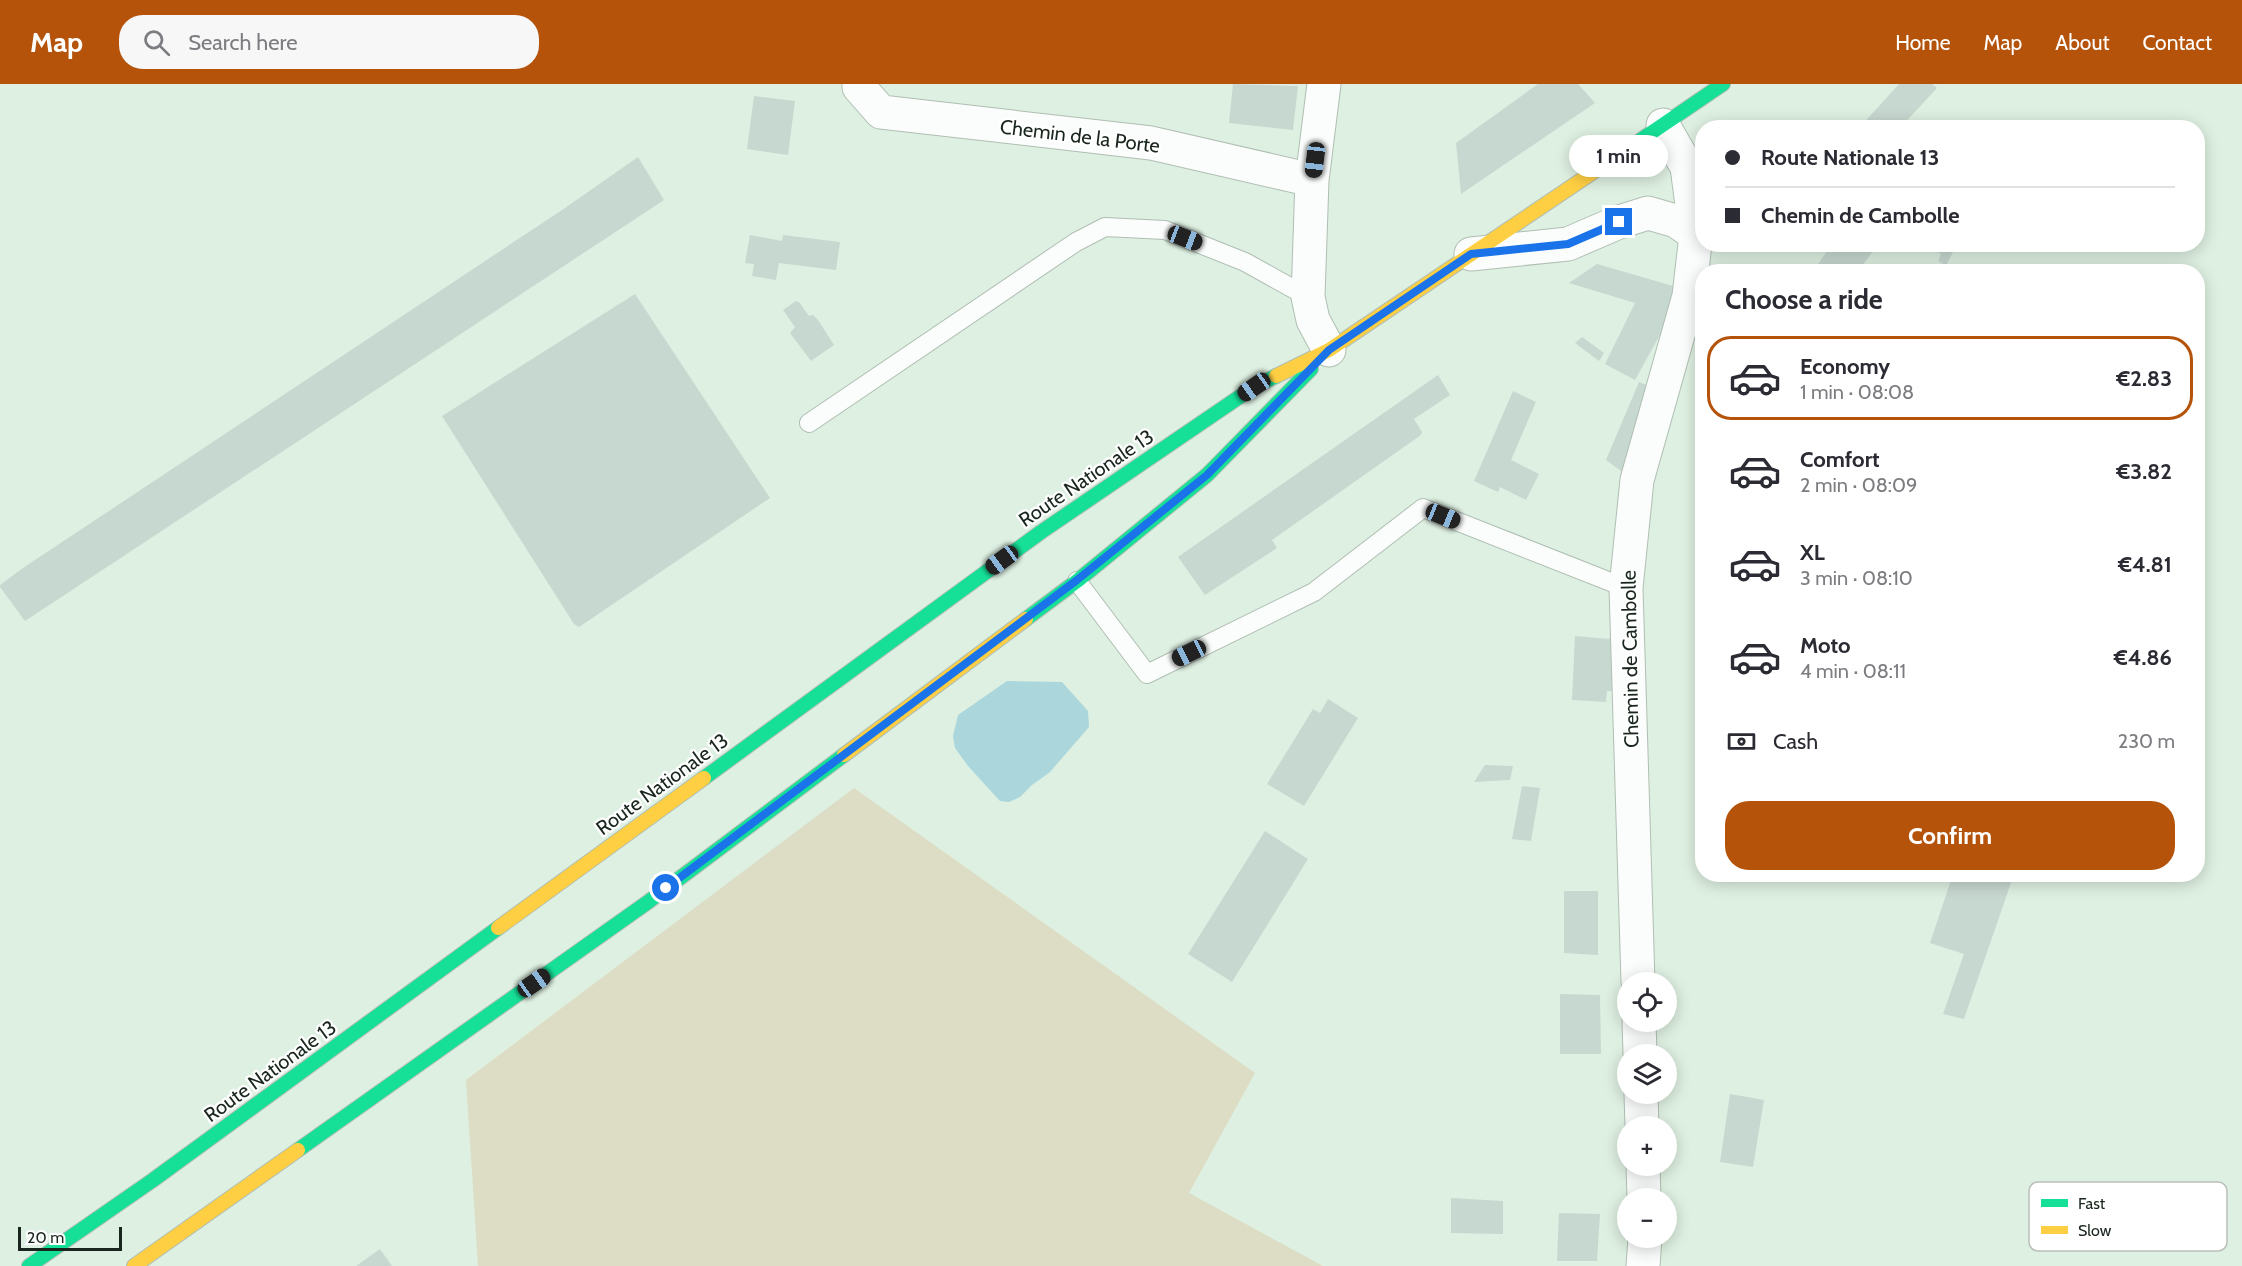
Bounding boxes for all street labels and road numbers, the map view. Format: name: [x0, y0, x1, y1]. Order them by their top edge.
street label: Chemin de la Porte: [999, 114, 1161, 158]
street label: Route Nationale 13: [1014, 424, 1158, 532]
street label: Chemin de Cambolle: [1616, 570, 1644, 748]
street label: Route Nationale 13: [591, 728, 733, 840]
street label: Route Nationale 13: [199, 1015, 341, 1127]

